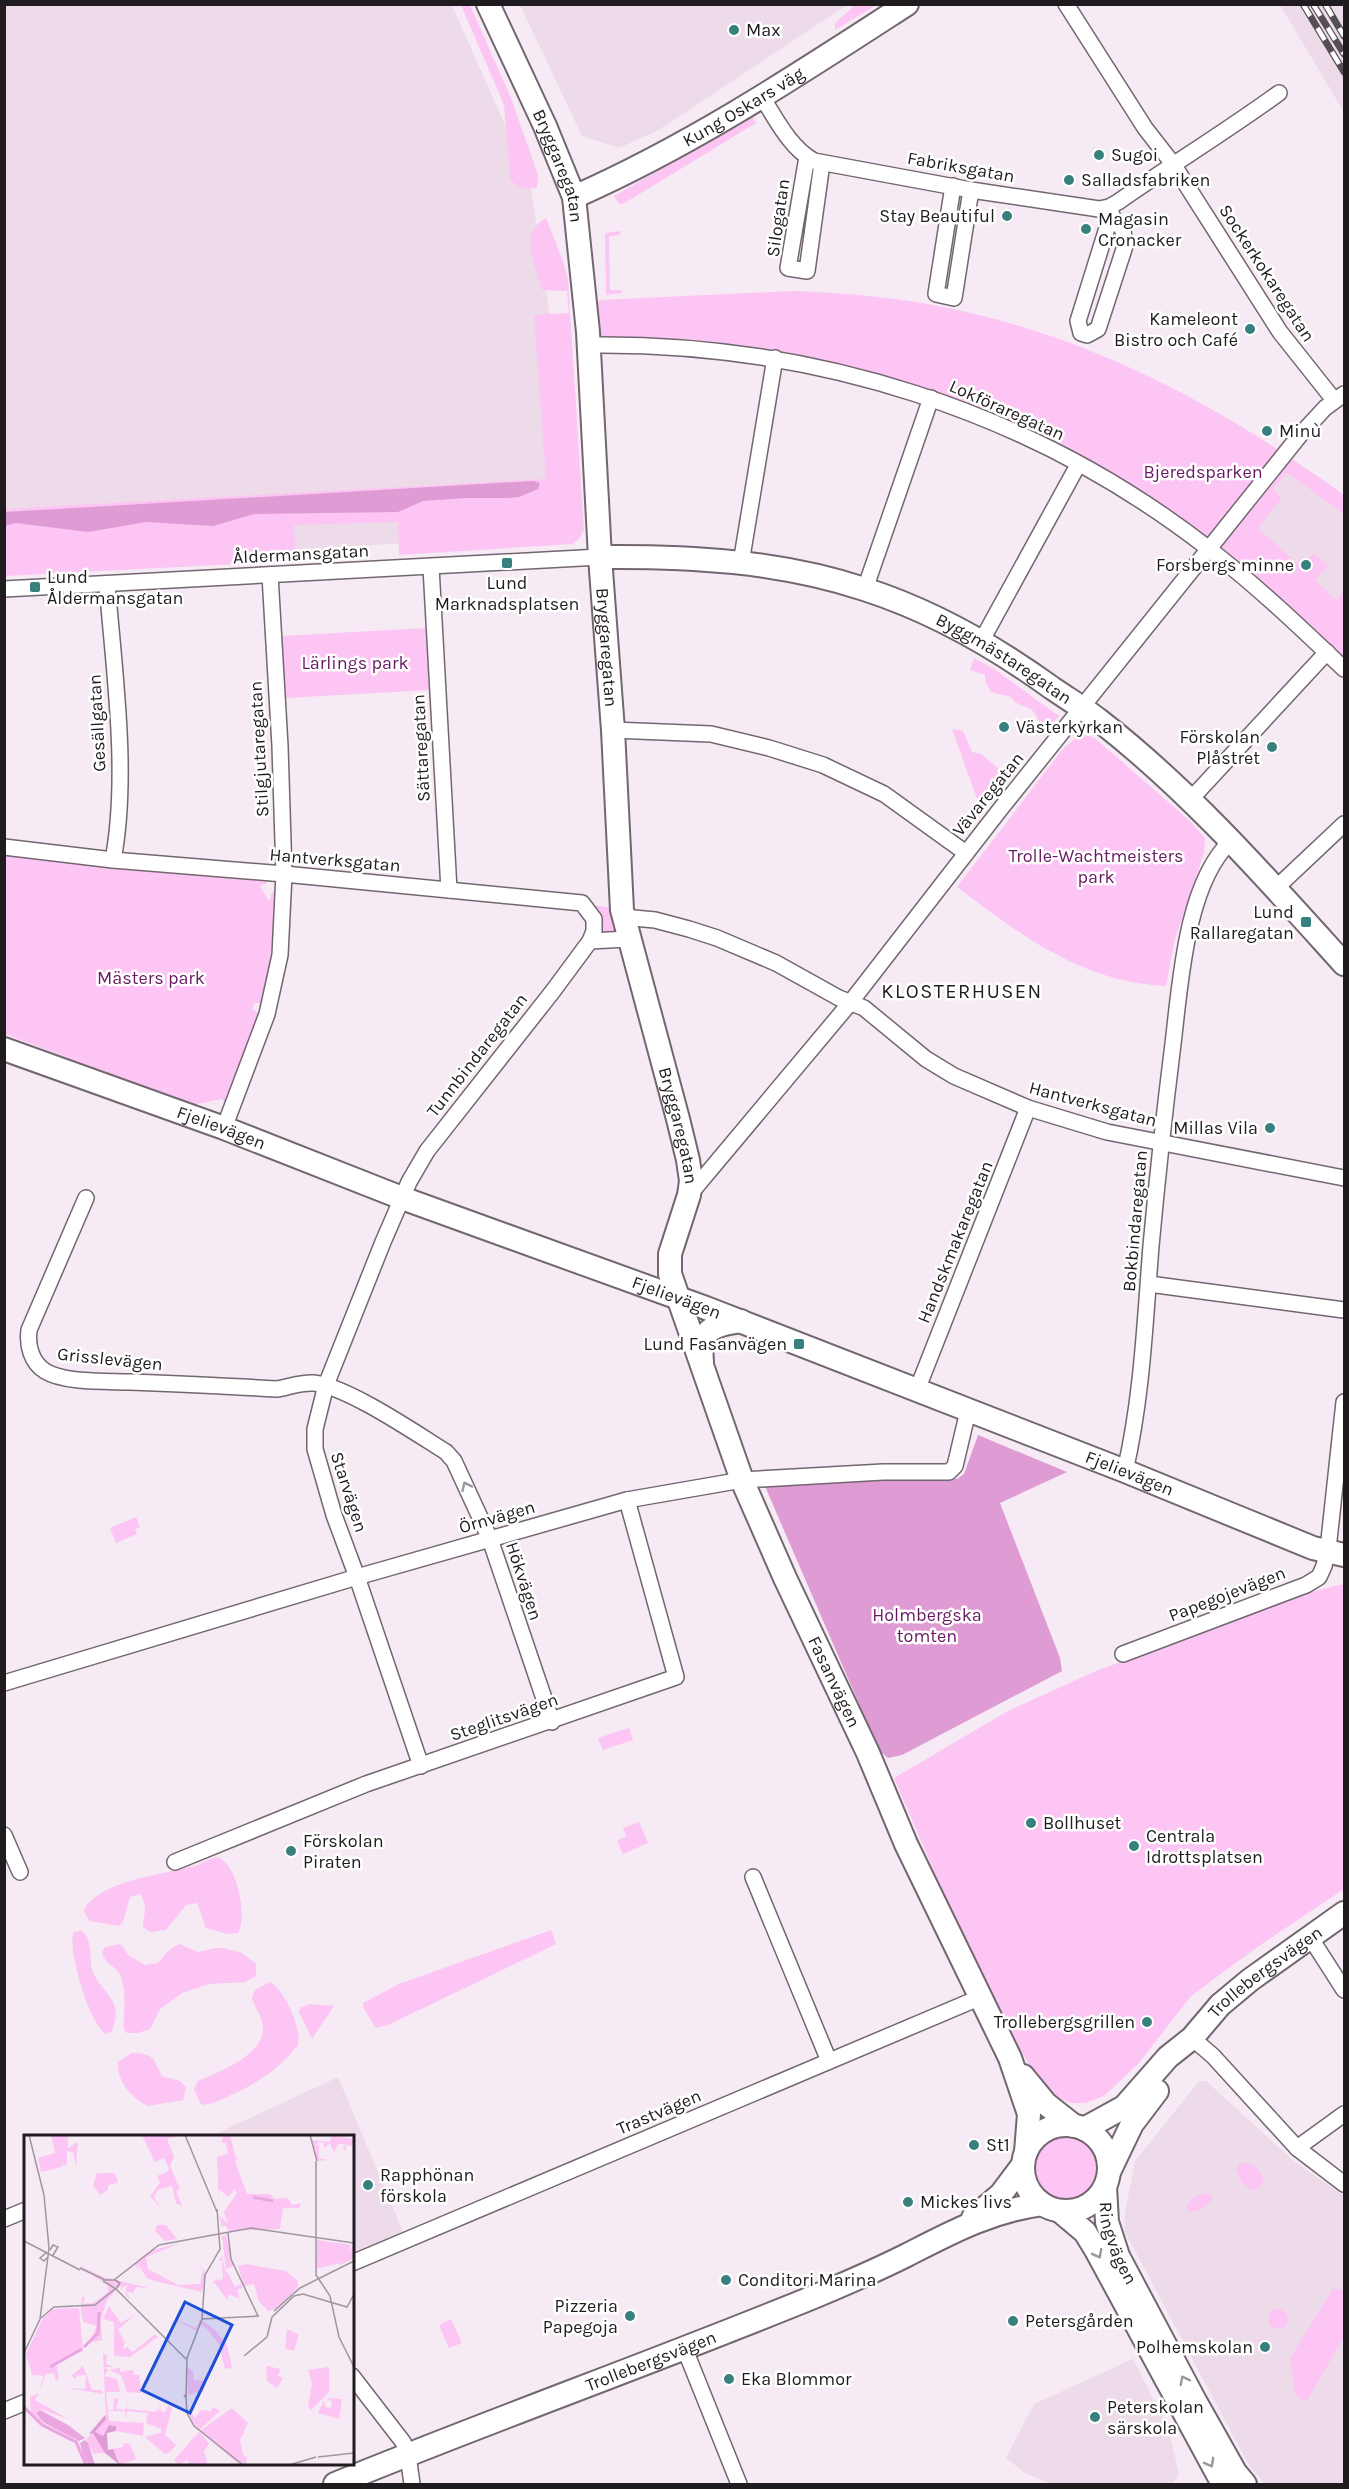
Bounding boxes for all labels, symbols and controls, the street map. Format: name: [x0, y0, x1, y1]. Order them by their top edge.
place label: Max: [746, 19, 780, 41]
marker: Max: [727, 23, 741, 37]
street label: Kung Oskars väg: [679, 62, 808, 152]
street label: Bryggaregatan: [528, 106, 588, 223]
place label: Sugoi: [1111, 144, 1158, 166]
street label: Fabriksgatan: [906, 147, 1016, 187]
marker: Sugoi: [1092, 148, 1106, 162]
place label: Salladsfabriken: [1081, 169, 1210, 191]
marker: Salladsfabriken: [1062, 173, 1076, 187]
street label: Silogatan: [762, 177, 794, 259]
street label: Sockerkokaregatan: [1214, 200, 1320, 346]
place label: Stay Beautiful: [879, 205, 995, 227]
place label: Magasin Cronacker: [1098, 208, 1182, 251]
marker: Stay Beautiful: [1000, 209, 1014, 223]
marker: Magasin Cronacker: [1079, 222, 1093, 236]
place label: Kameleont Bistro och Café: [1114, 308, 1238, 351]
marker: Kameleont Bistro och Café: [1243, 322, 1257, 336]
street label: Lokföraregatan: [946, 375, 1068, 445]
place label: Minù: [1279, 420, 1321, 442]
marker: Minù: [1260, 424, 1274, 438]
park label: Bjeredsparken: [1143, 461, 1263, 483]
street label: Åldermansgatan: [232, 539, 370, 569]
place label: Forsbergs minne: [1156, 554, 1294, 576]
marker: Lund Marknadsplatsen: [500, 556, 514, 570]
marker: Forsbergs minne: [1299, 558, 1313, 572]
place label: Lund Åldermansgatan: [47, 566, 183, 609]
place label: Lund Marknadsplatsen: [435, 572, 579, 615]
marker: Lund Åldermansgatan: [28, 580, 42, 594]
street label: Bryggaregatan: [591, 587, 622, 708]
street label: Byggmästaregatan: [932, 608, 1076, 709]
park label: Lärlings park: [301, 652, 409, 674]
street label: Gesällgatan: [83, 674, 111, 772]
street label: Stilgjutaregatan: [244, 680, 274, 818]
street label: Sättaregatan: [407, 694, 435, 802]
place label: Västerkyrkan: [1016, 716, 1123, 738]
marker: Västerkyrkan: [997, 720, 1011, 734]
place label: Förskolan Plåstret: [1179, 726, 1260, 769]
marker: Förskolan Plåstret: [1265, 740, 1279, 754]
street label: Vävaregatan: [947, 748, 1029, 840]
street label: Hantverksgatan: [268, 843, 402, 877]
park label: Trolle-Wachtmeisters park: [1009, 845, 1183, 888]
place label: Lund Rallaregatan: [1190, 901, 1294, 944]
marker: Lund Rallaregatan: [1299, 915, 1313, 929]
park label: Mästers park: [97, 967, 205, 989]
district label: KLOSTERHUSEN: [881, 980, 1043, 1003]
street label: Tunnbindaregatan: [422, 989, 532, 1121]
street label: Bryggaregatan: [654, 1065, 702, 1185]
street label: Hantverksgatan: [1027, 1076, 1159, 1132]
street label: Fjelievägen: [174, 1101, 269, 1154]
place label: Millas Vila: [1173, 1117, 1258, 1139]
marker: Millas Vila: [1263, 1121, 1277, 1135]
street label: Bokbindaregatan: [1118, 1149, 1152, 1293]
street label: Handskmakaregatan: [912, 1158, 998, 1326]
street label: Fjelievägen: [629, 1271, 724, 1324]
place label: Lund Fasanvägen: [644, 1333, 787, 1355]
marker: Lund Fasanvägen: [792, 1337, 806, 1351]
street label: Grisslevägen: [56, 1343, 164, 1375]
street label: Fjelievägen: [1082, 1446, 1177, 1501]
street label: Starvägen: [326, 1449, 372, 1535]
one-way arrow: [461, 1482, 473, 1493]
street label: Örnvägen: [456, 1496, 538, 1538]
street label: Hökvägen: [501, 1539, 547, 1623]
street label: Papegojevägen: [1165, 1562, 1289, 1626]
park label: Holmbergska tomten: [872, 1604, 982, 1647]
street label: Fasanvägen: [803, 1632, 865, 1731]
street label: Steglitsvägen: [447, 1688, 561, 1746]
place label: Bollhuset: [1043, 1812, 1122, 1834]
marker: Bollhuset: [1024, 1816, 1038, 1830]
place label: Centrala Idrottsplatsen: [1146, 1825, 1263, 1868]
place label: Förskolan Piraten: [303, 1830, 384, 1873]
marker: Centrala Idrottsplatsen: [1127, 1839, 1141, 1853]
marker: Förskolan Piraten: [284, 1844, 298, 1858]
street label: Trollebergsvägen: [1203, 1921, 1326, 2022]
place label: Trollebergsgrillen: [994, 2011, 1135, 2033]
marker: Trollebergsgrillen: [1140, 2015, 1154, 2029]
street label: Trastvägen: [613, 2084, 705, 2140]
place label: St1: [986, 2134, 1010, 2156]
inset map: [24, 2135, 354, 2465]
marker: St1: [967, 2138, 981, 2152]
place label: Rapphönan förskola: [380, 2164, 474, 2207]
marker: Rapphönan förskola: [361, 2178, 375, 2192]
place label: Mickes livs: [920, 2191, 1012, 2213]
marker: Mickes livs: [901, 2195, 915, 2209]
street label: Ringvägen: [1095, 2201, 1142, 2288]
one-way arrow: [1090, 2248, 1102, 2259]
place label: Conditori Marina: [738, 2269, 876, 2291]
marker: Conditori Marina: [719, 2273, 733, 2287]
place label: Pizzeria Papegoja: [543, 2295, 618, 2338]
marker: Pizzeria Papegoja: [623, 2309, 637, 2323]
place label: Petersgården: [1025, 2310, 1134, 2332]
marker: Petersgården: [1006, 2314, 1020, 2328]
street label: Trollebergsvägen: [582, 2326, 720, 2396]
place label: Polhemskolan: [1136, 2336, 1253, 2358]
marker: Polhemskolan: [1258, 2340, 1272, 2354]
place label: Eka Blommor: [741, 2368, 852, 2390]
marker: Eka Blommor: [722, 2372, 736, 2386]
one-way arrow: [1180, 2375, 1191, 2386]
place label: Peterskolan särskola: [1107, 2396, 1204, 2439]
marker: Peterskolan särskola: [1088, 2410, 1102, 2424]
one-way arrow: [1203, 2456, 1214, 2467]

